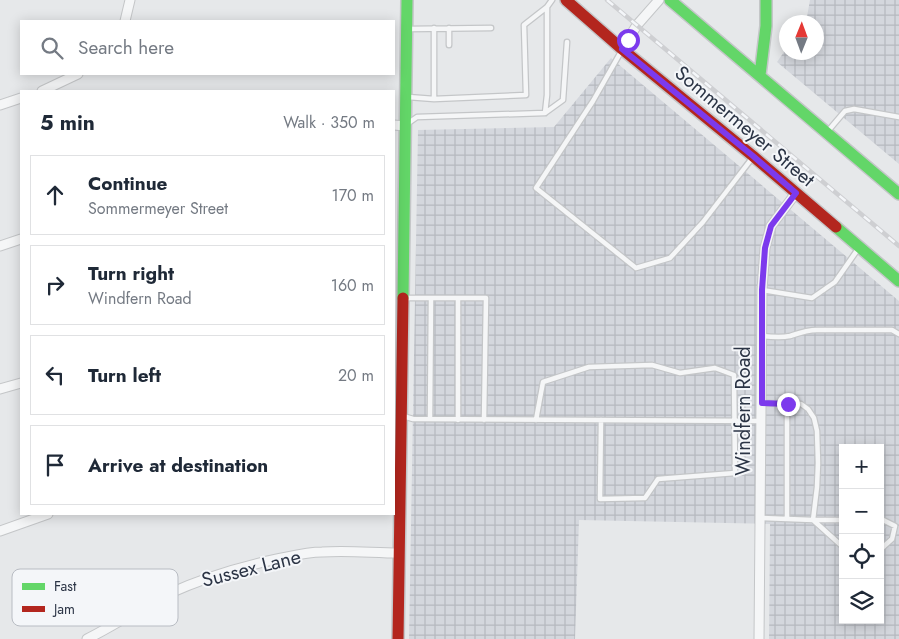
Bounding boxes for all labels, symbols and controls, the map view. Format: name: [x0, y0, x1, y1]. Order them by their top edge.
north arrow: [779, 15, 824, 60]
search box: [20, 20, 395, 75]
route start: [617, 29, 640, 52]
icon: search: [38, 34, 66, 62]
text: Search here: [78, 34, 174, 61]
street label: Sommermeyer Street: [668, 59, 821, 194]
text: 5 min: [40, 108, 95, 138]
text: Walk · 350 m: [283, 111, 375, 134]
text: Continue: [88, 170, 167, 197]
icon: ahead: [41, 181, 69, 209]
text: 170 m: [332, 184, 374, 207]
text: Sommermeyer Street: [88, 197, 228, 220]
text: Turn right: [88, 260, 174, 287]
icon: right: [41, 271, 69, 299]
text: 160 m: [331, 274, 374, 297]
text: Windfern Road: [88, 287, 192, 310]
street label: Windfern Road: [729, 346, 758, 476]
icon: left: [41, 361, 69, 389]
text: Turn left: [88, 362, 161, 389]
text: 20 m: [338, 364, 374, 387]
route end: [777, 393, 800, 416]
map controls: [839, 444, 884, 624]
button: +: [839, 444, 884, 489]
icon: arrive: [41, 451, 69, 479]
text: Arrive at destination: [88, 452, 268, 479]
button: −: [839, 489, 884, 534]
button: locate: [839, 534, 884, 579]
street label: Sussex Lane: [198, 542, 304, 595]
legend: [12, 569, 178, 626]
text: Fast: [54, 576, 77, 596]
button: layers: [839, 579, 884, 624]
text: Jam: [52, 599, 75, 619]

